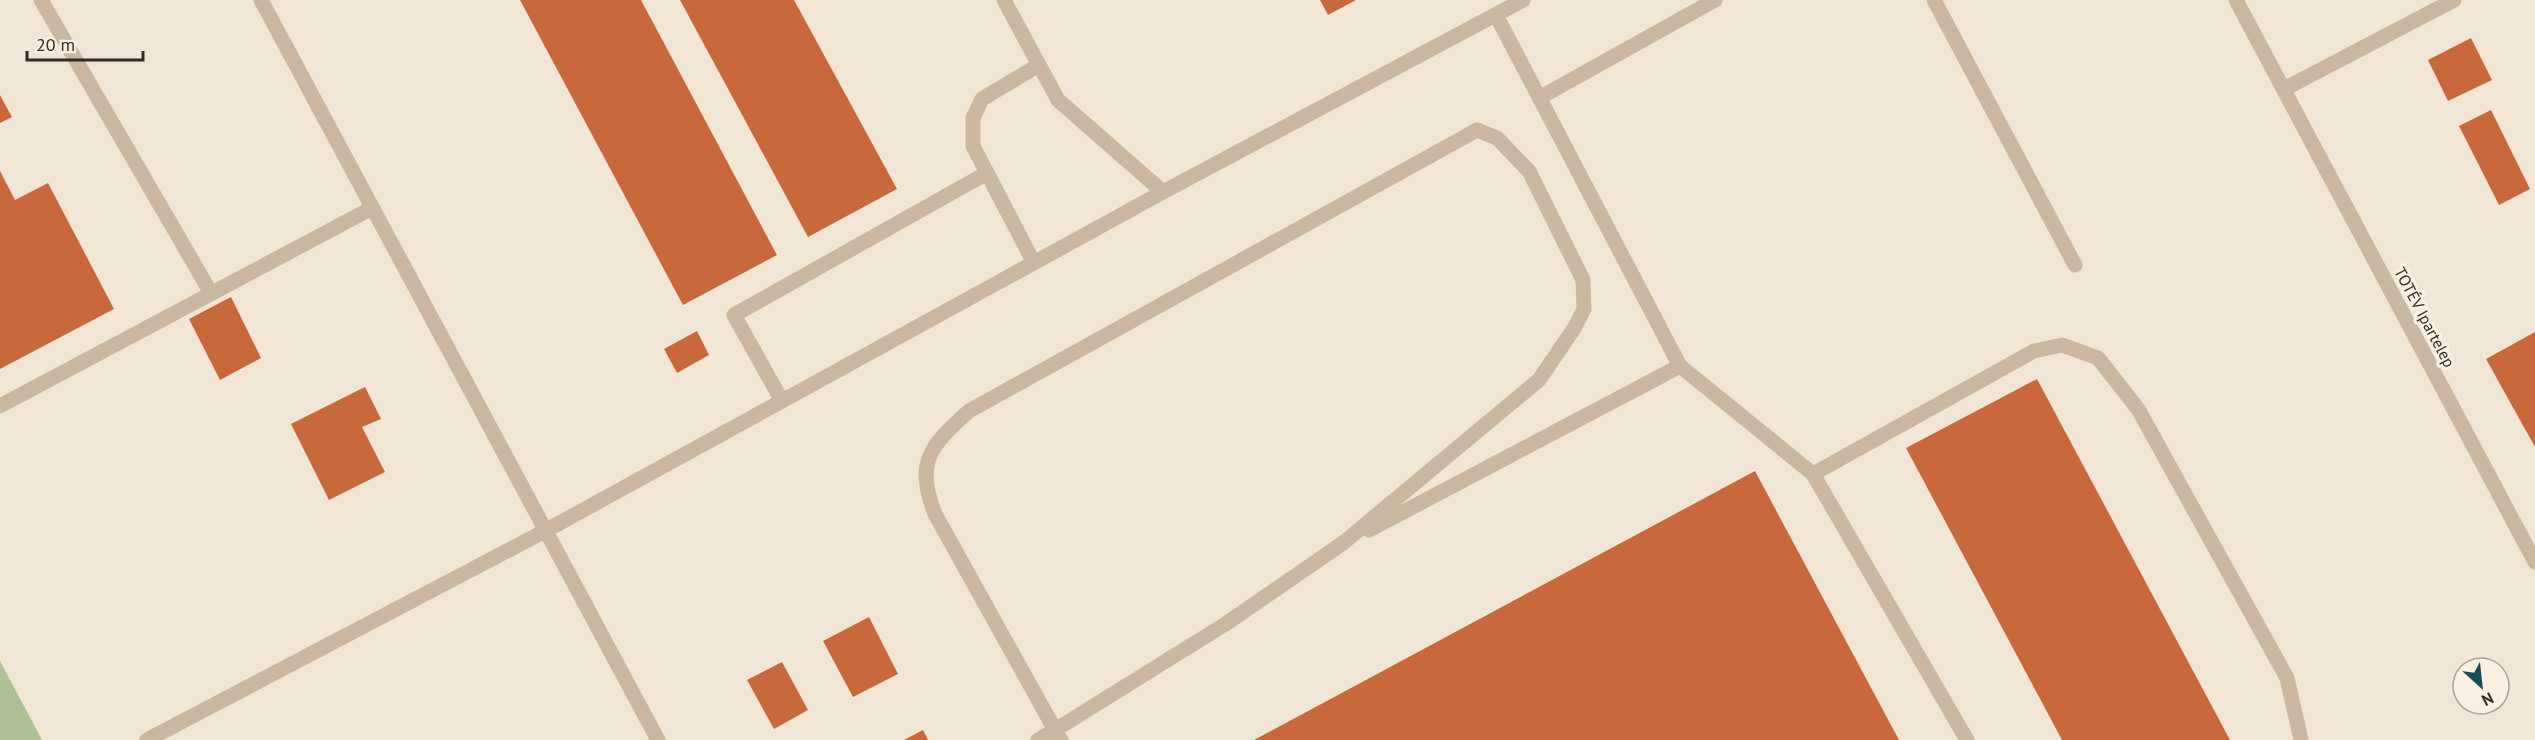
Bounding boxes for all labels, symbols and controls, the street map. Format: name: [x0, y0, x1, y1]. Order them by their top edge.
scale bar: [27, 24, 142, 62]
text: 20 m: [36, 33, 75, 56]
street label: TOTÉV Ipartelep: [2390, 263, 2460, 371]
north arrow: [2451, 656, 2511, 716]
text: N: [2479, 688, 2497, 711]

